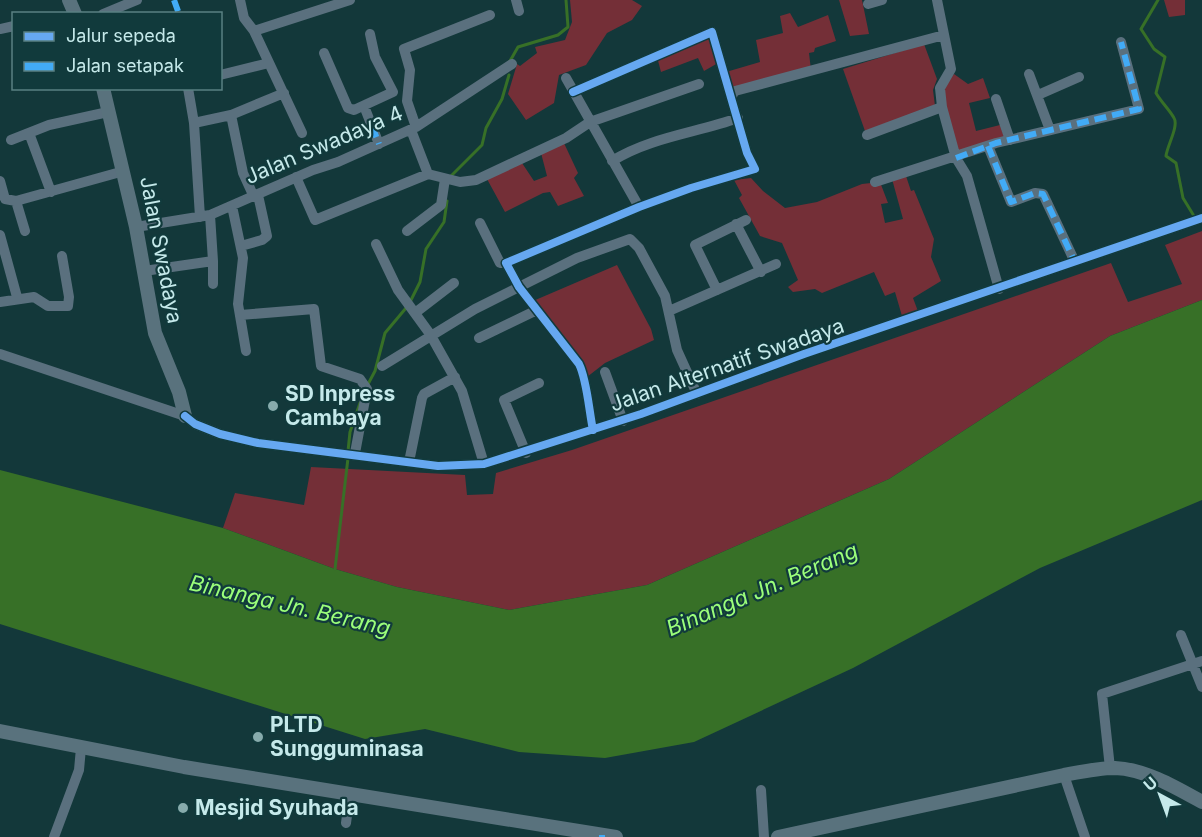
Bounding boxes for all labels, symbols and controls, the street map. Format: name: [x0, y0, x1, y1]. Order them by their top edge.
legend: [12, 12, 222, 90]
text: Jalur sepeda: [66, 25, 176, 46]
text: Jalan setapak: [66, 55, 184, 76]
street label: Jalan Swadaya 4: [241, 100, 406, 189]
street label: Jalan Swadaya: [135, 174, 188, 326]
street label: Jalan Alternatif Swadaya: [606, 313, 847, 416]
place label: SD Inpress Cambaya: [285, 381, 395, 430]
marker: SD Inpress Cambaya: [266, 399, 280, 413]
water label: Binanga Jn. Berang: [662, 537, 862, 641]
water label: Binanga Jn. Berang: [187, 569, 393, 641]
place label: PLTD Sungguminasa: [270, 712, 424, 761]
marker: PLTD Sungguminasa: [251, 730, 265, 744]
north arrow: [1130, 765, 1190, 825]
text: U: [1139, 772, 1161, 795]
place label: Mesjid Syuhada: [195, 795, 359, 820]
marker: Mesjid Syuhada: [176, 801, 190, 815]

